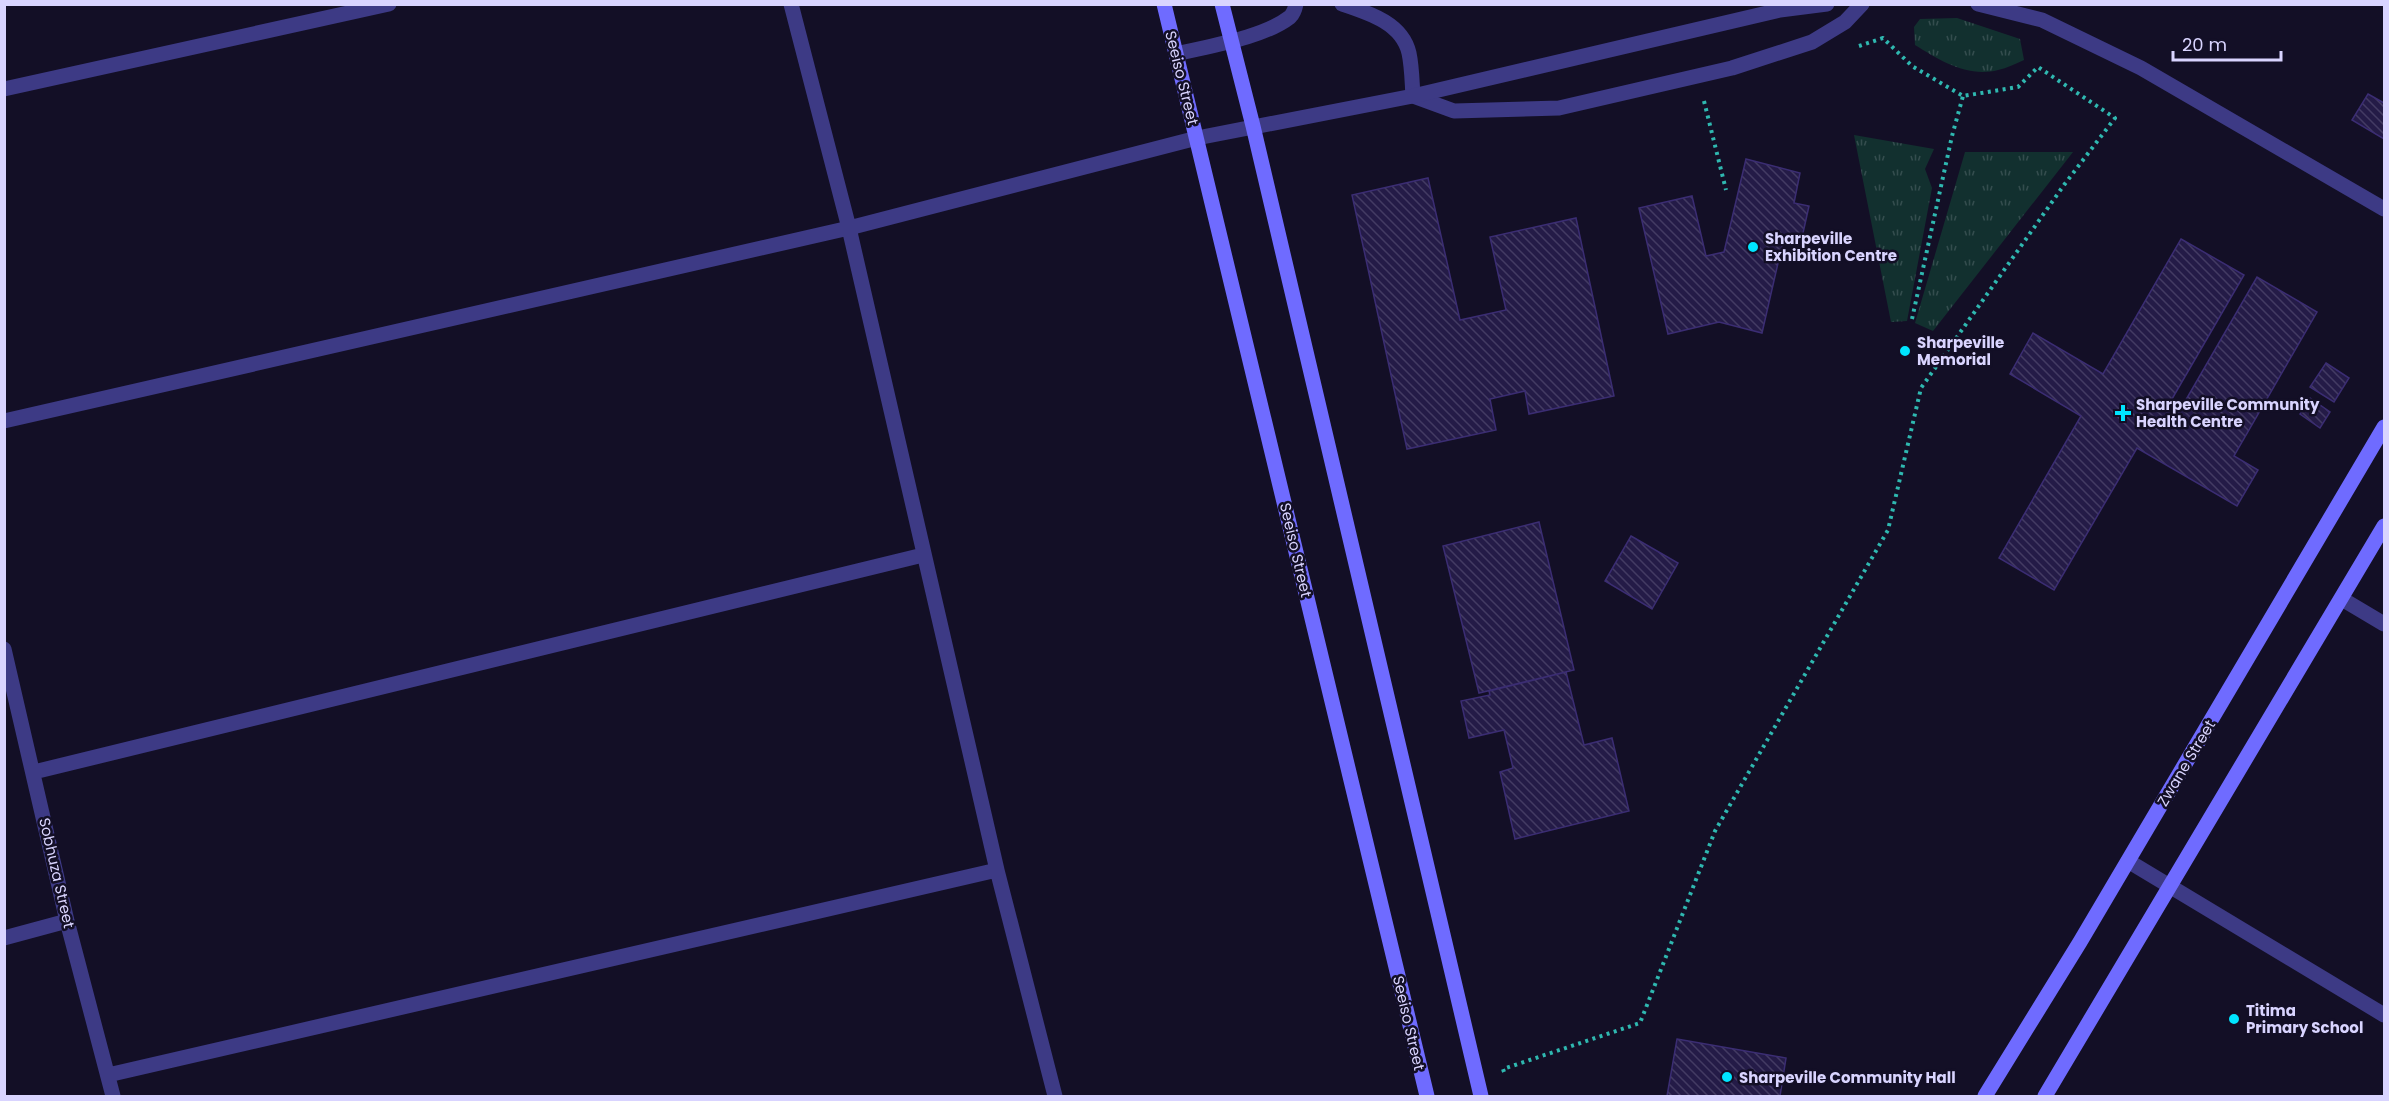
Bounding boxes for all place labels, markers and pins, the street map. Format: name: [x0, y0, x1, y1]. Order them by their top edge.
place label: Sharpeville Exhibition Centre: [1765, 228, 1897, 266]
marker: Sharpeville Exhibition Centre: [1746, 240, 1760, 254]
place label: Sharpeville Memorial: [1917, 332, 2004, 370]
marker: Sharpeville Memorial: [1898, 344, 1912, 358]
place label: Sharpeville Community Health Centre: [2136, 394, 2320, 432]
marker: Sharpeville Community Health Centre: [2114, 404, 2132, 422]
place label: Titima Primary School: [2246, 1000, 2363, 1038]
marker: Titima Primary School: [2227, 1012, 2241, 1026]
place label: Sharpeville Community Hall: [1739, 1067, 1956, 1088]
marker: Sharpeville Community Hall: [1720, 1070, 1734, 1084]

